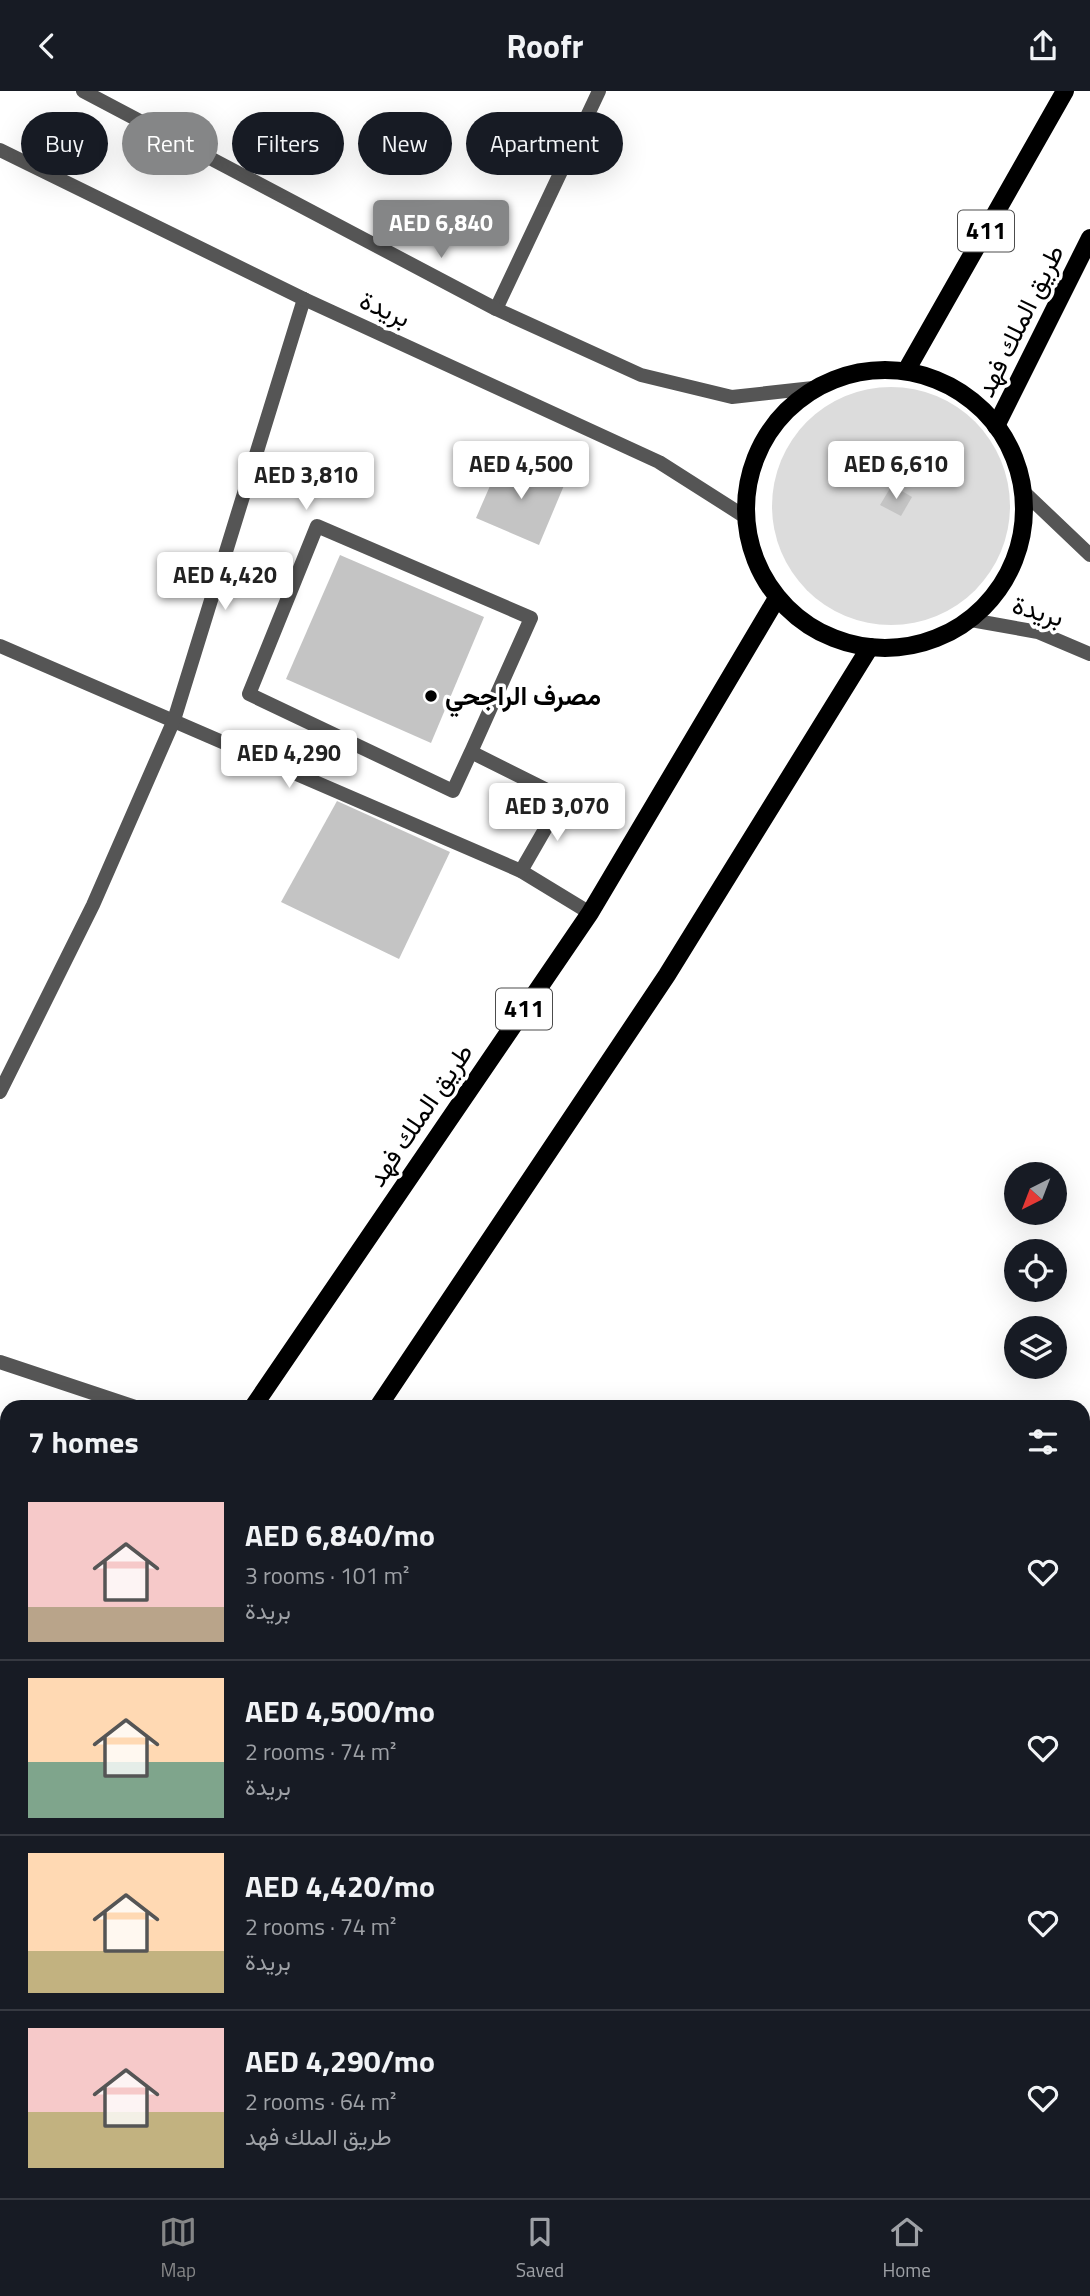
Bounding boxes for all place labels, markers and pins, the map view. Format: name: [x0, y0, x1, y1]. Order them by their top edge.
pin: AED 6,840: [361, 201, 521, 260]
pin: AED 4,500: [441, 441, 601, 501]
pin: AED 6,610: [816, 441, 976, 501]
pin: AED 3,810: [226, 453, 386, 512]
pin: AED 4,420: [145, 553, 305, 612]
place label: مصرف الراجحي: [445, 676, 601, 718]
marker: مصرف الراجحي: [423, 688, 439, 704]
pin: AED 4,290: [209, 731, 369, 790]
pin: AED 3,070: [477, 783, 637, 843]

